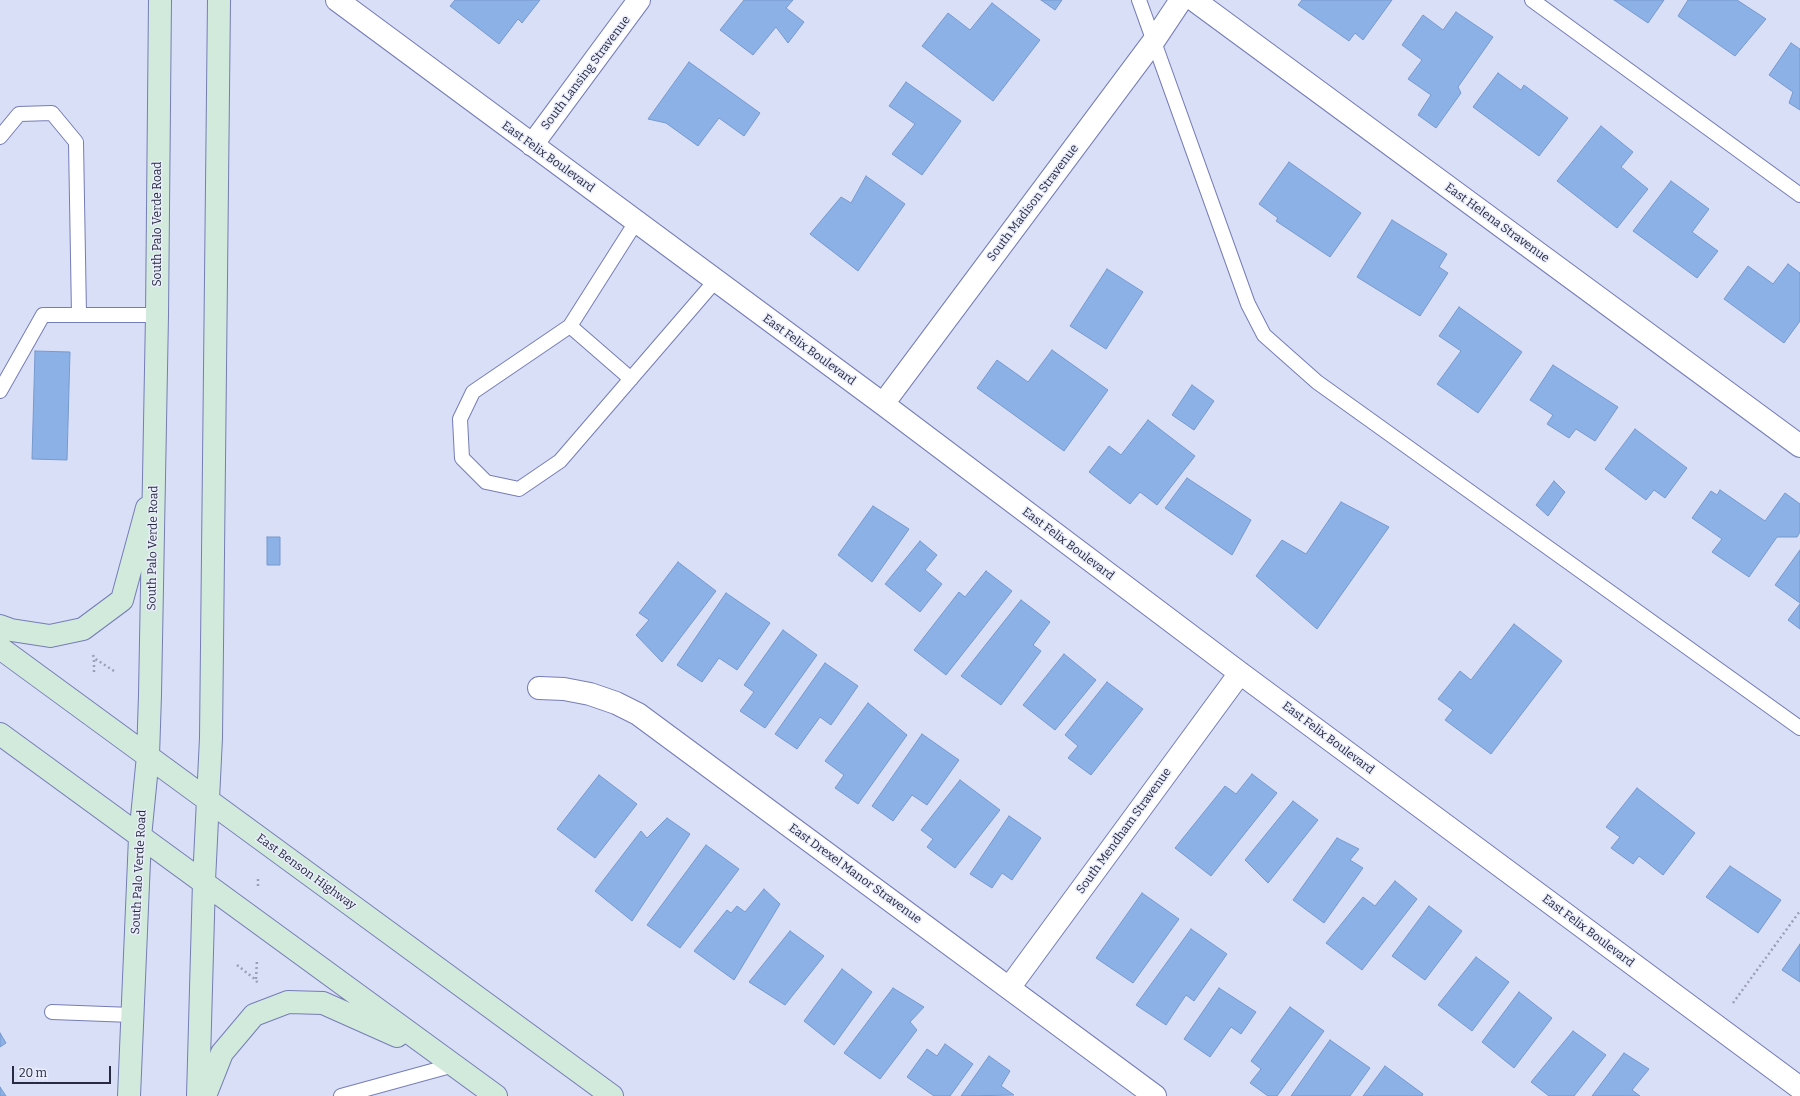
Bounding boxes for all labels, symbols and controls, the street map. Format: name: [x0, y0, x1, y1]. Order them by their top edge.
street label: South Lansing Stravenue: [538, 13, 634, 133]
street label: East Felix Boulevard: [499, 118, 597, 196]
street label: South Madison Stravenue: [984, 142, 1082, 264]
street label: South Palo Verde Road: [151, 162, 165, 286]
street label: East Helena Stravenue: [1442, 180, 1552, 266]
street label: East Felix Boulevard: [760, 311, 858, 389]
street label: South Palo Verde Road: [145, 485, 161, 611]
street label: East Felix Boulevard: [1019, 505, 1117, 583]
street label: East Felix Boulevard: [1279, 699, 1377, 777]
street label: South Mendham Stravenue: [1074, 765, 1174, 897]
street label: South Palo Verde Road: [129, 809, 149, 935]
street label: East Drexel Manor Stravenue: [786, 821, 924, 927]
street label: East Benson Highway: [253, 831, 359, 913]
street label: East Felix Boulevard: [1539, 892, 1637, 970]
scale bar: [14, 1058, 113, 1084]
text: 20 m: [19, 1066, 47, 1080]

